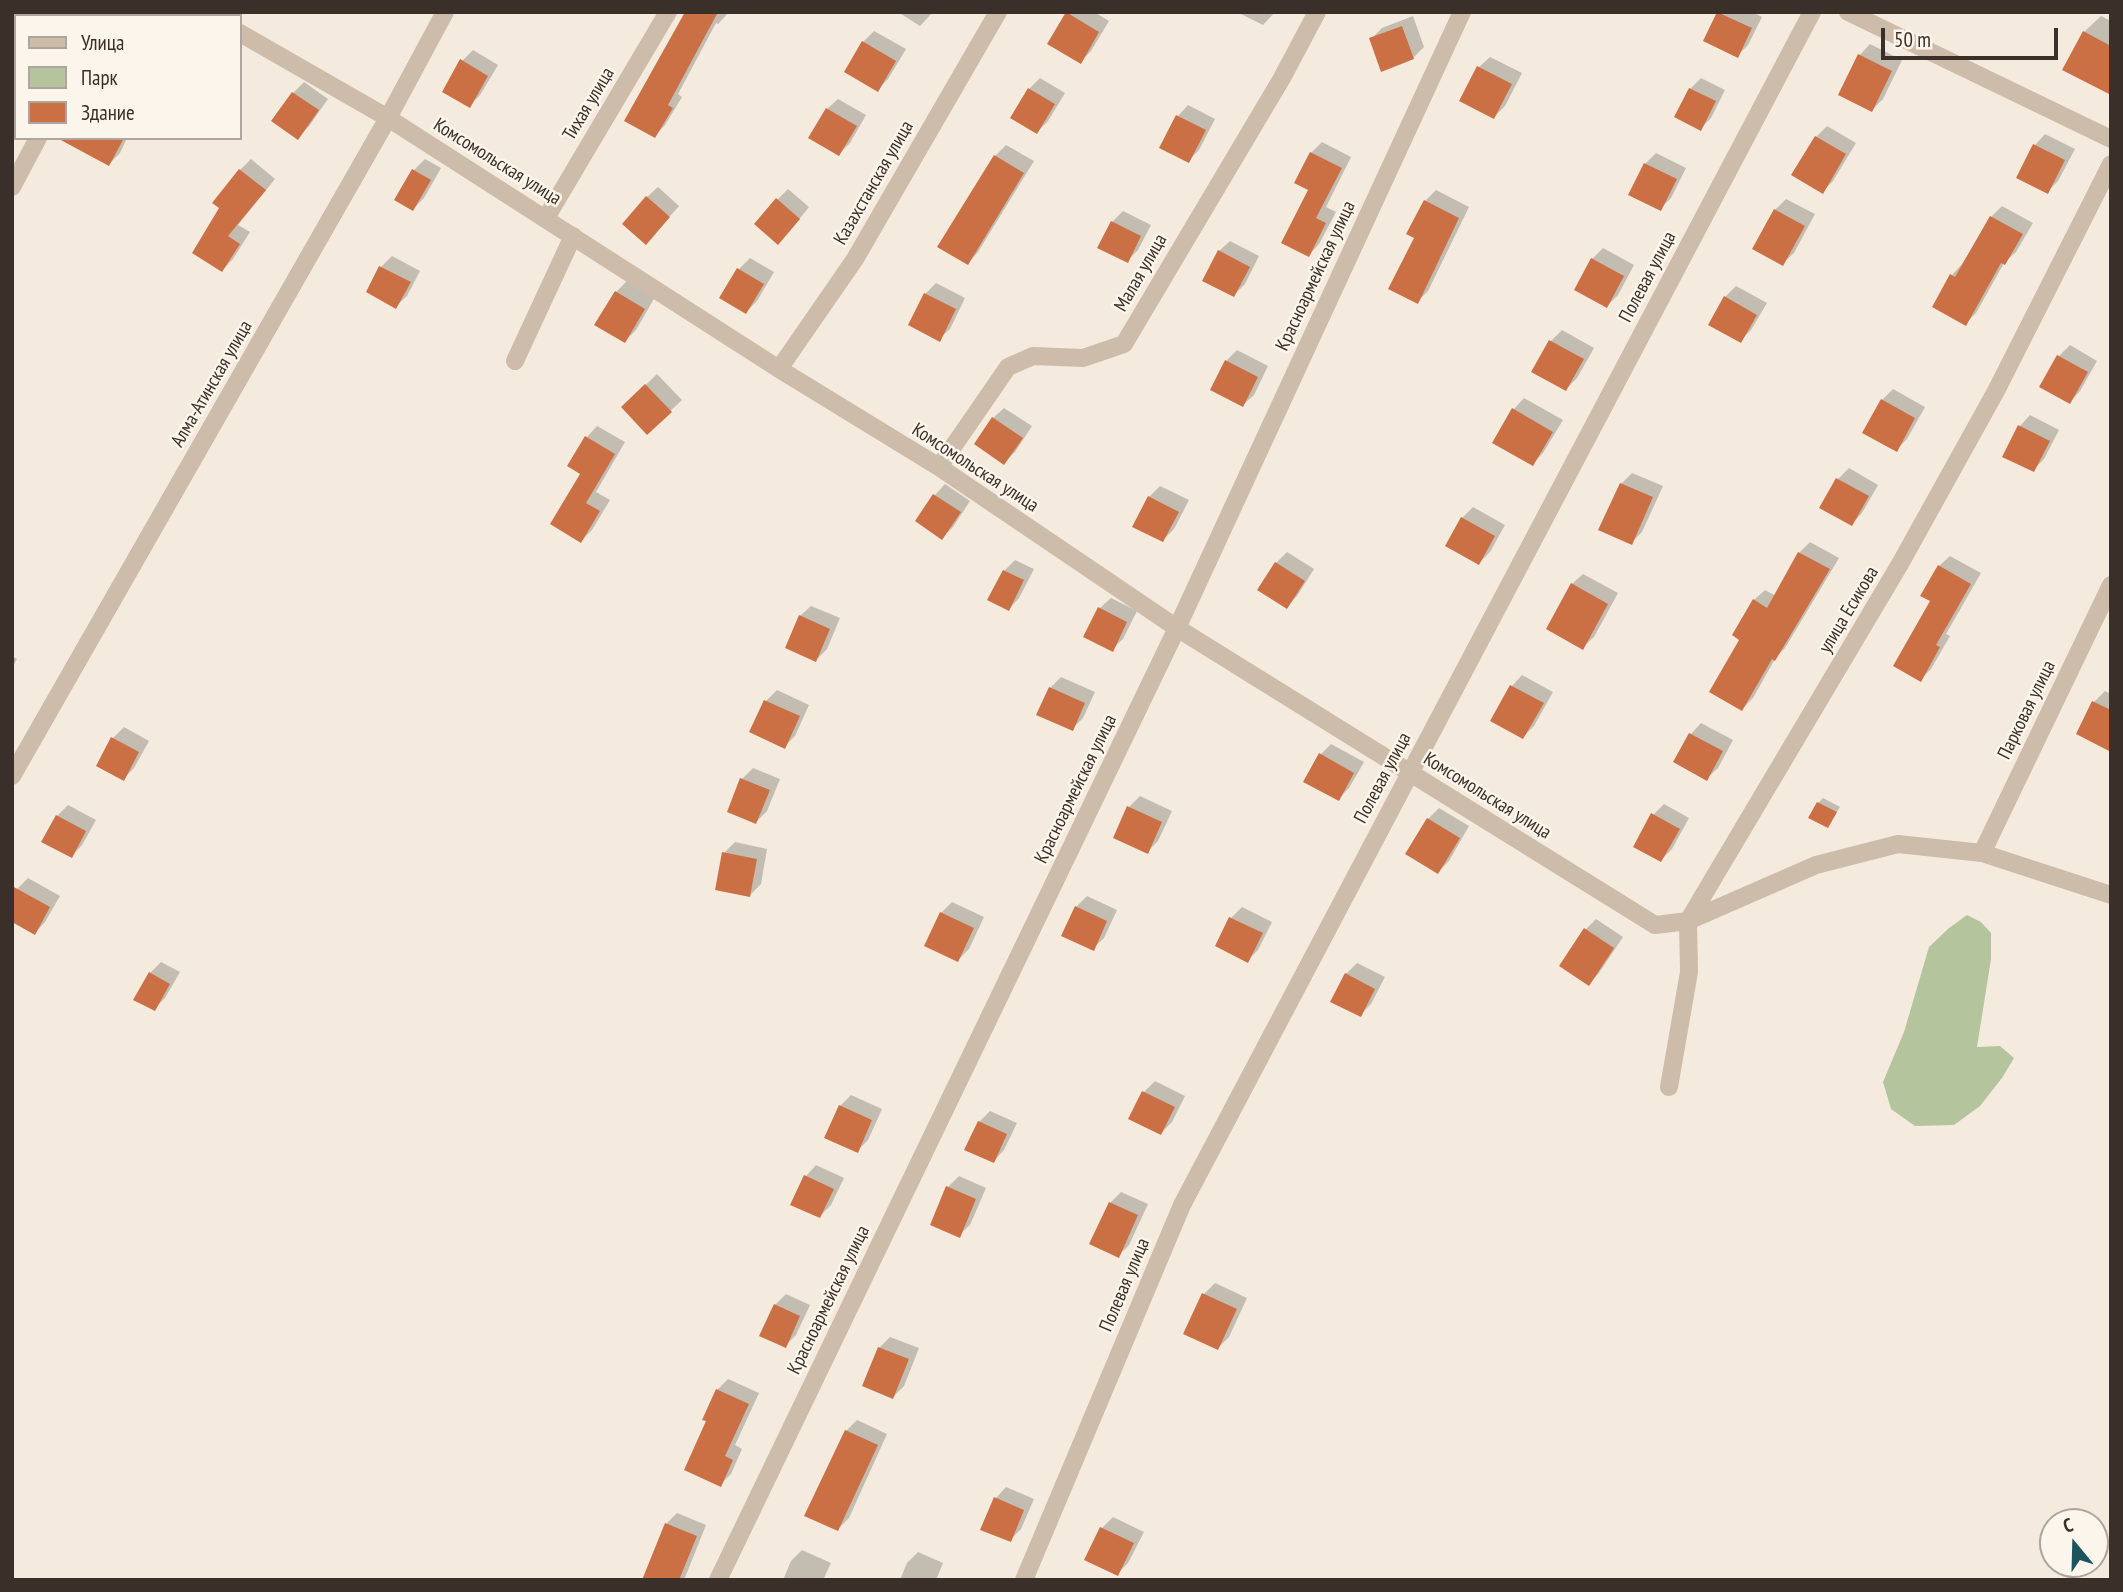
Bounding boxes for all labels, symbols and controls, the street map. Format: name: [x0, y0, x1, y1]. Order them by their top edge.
legend: [14, 14, 242, 140]
scale bar: [1885, 14, 2062, 58]
text: 50 m: [1894, 26, 1931, 53]
text: Улица: [81, 29, 124, 56]
street label: Тихая улица: [558, 63, 620, 145]
text: Парк: [81, 64, 118, 91]
text: Здание: [81, 99, 135, 126]
street label: Комсомольская улица: [429, 114, 565, 210]
street label: Казахстанская улица: [829, 117, 919, 249]
street label: Красноармейская улица: [1271, 198, 1361, 354]
street label: Полевая улица: [1615, 228, 1681, 326]
street label: Малая улица: [1110, 230, 1172, 316]
street label: Алма-Атинская улица: [167, 317, 257, 451]
street label: Комсомольская улица: [907, 419, 1043, 517]
street label: улица Есикова: [1814, 563, 1884, 657]
street label: Парковая улица: [1993, 657, 2061, 763]
street label: Красноармейская улица: [1030, 711, 1122, 867]
street label: Полевая улица: [1350, 729, 1416, 827]
street label: Комсомольская улица: [1419, 748, 1555, 844]
street label: Красноармейская улица: [783, 1222, 875, 1378]
street label: Полевая улица: [1095, 1235, 1155, 1335]
north arrow: [2039, 1508, 2109, 1578]
text: С: [2060, 1512, 2076, 1538]

